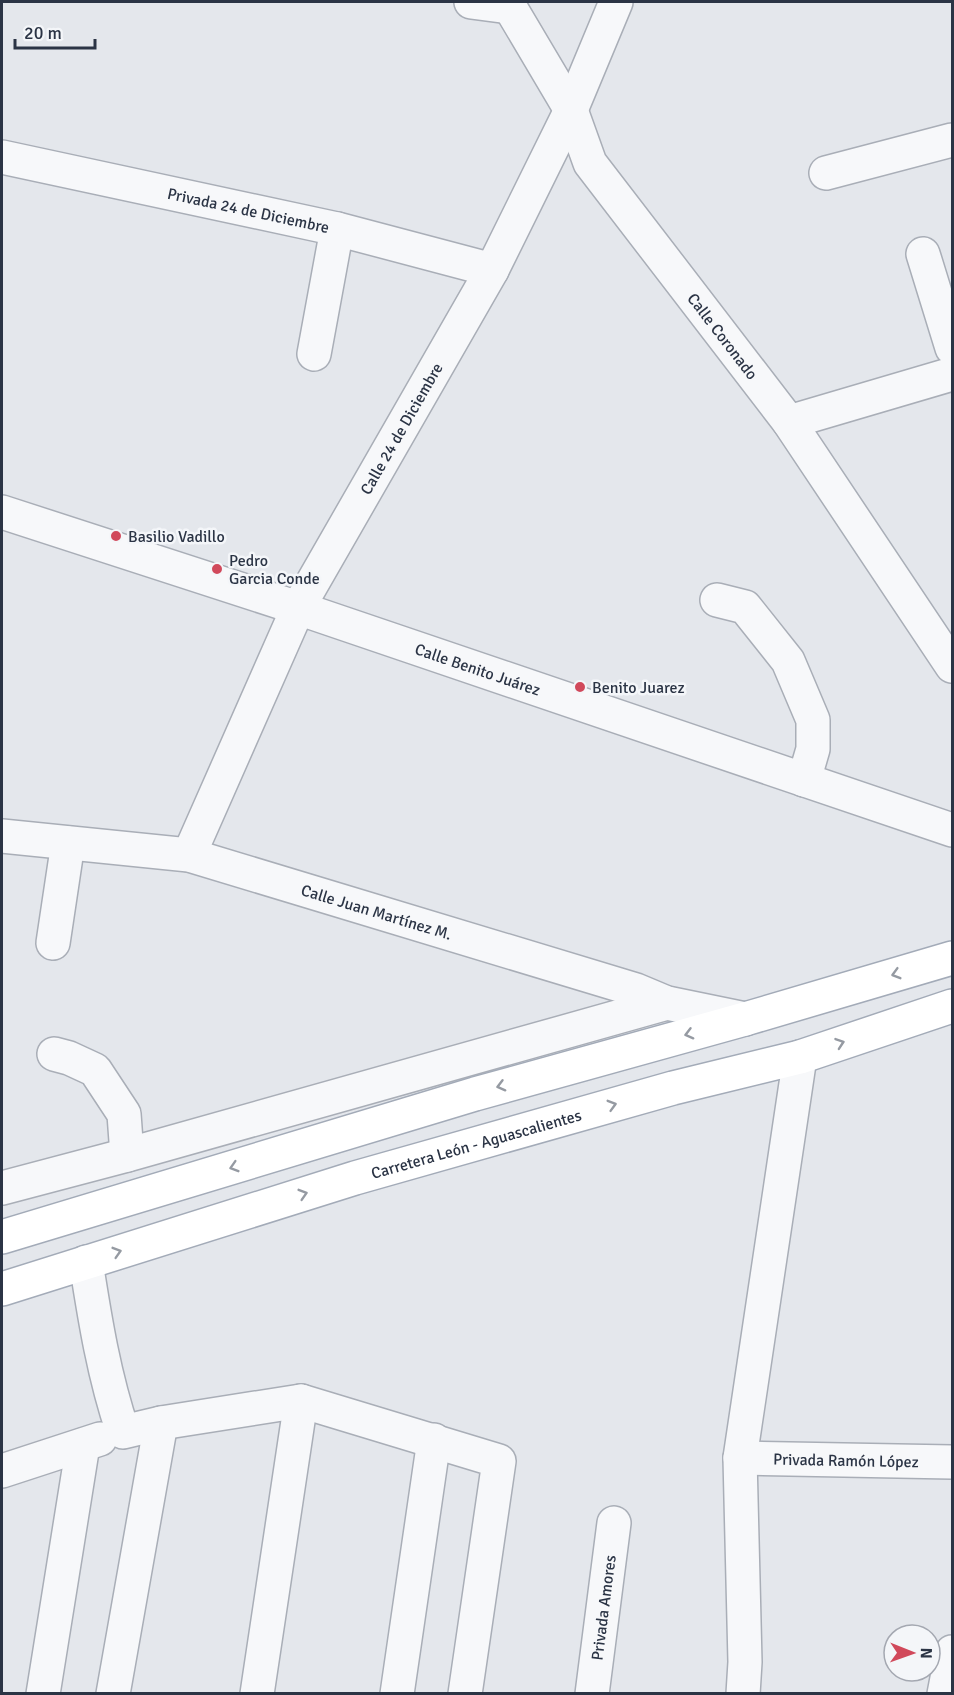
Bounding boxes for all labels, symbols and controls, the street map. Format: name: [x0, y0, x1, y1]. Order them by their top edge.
scale bar: [15, 12, 94, 50]
text: 20 m: [24, 22, 62, 44]
street label: Privada 24 de Diciembre: [165, 184, 331, 238]
street label: Calle Coronado: [683, 289, 762, 384]
street label: Calle 24 de Diciembre: [356, 359, 448, 498]
place label: Basilio Vadillo: [128, 527, 225, 547]
marker: Basilio Vadillo: [109, 529, 123, 543]
place label: Pedro Garcia Conde: [229, 551, 320, 589]
marker: Pedro Garcia Conde: [210, 562, 224, 576]
street label: Calle Benito Juárez: [412, 639, 543, 701]
place label: Benito Juarez: [592, 678, 685, 698]
marker: Benito Juarez: [573, 680, 587, 694]
street label: Calle Juan Martínez M.: [299, 880, 454, 945]
one-way arrow: [891, 967, 902, 979]
one-way arrow: [684, 1027, 694, 1040]
one-way arrow: [834, 1038, 845, 1051]
one-way arrow: [496, 1079, 506, 1092]
one-way arrow: [606, 1100, 617, 1112]
street label: Carretera León - Aguascalientes: [369, 1105, 584, 1184]
one-way arrow: [229, 1160, 240, 1172]
one-way arrow: [297, 1189, 308, 1202]
one-way arrow: [111, 1247, 122, 1260]
street label: Privada Ramón López: [773, 1450, 919, 1472]
street label: Privada Amores: [587, 1554, 621, 1662]
north arrow: [882, 1623, 942, 1683]
text: N: [916, 1648, 936, 1659]

